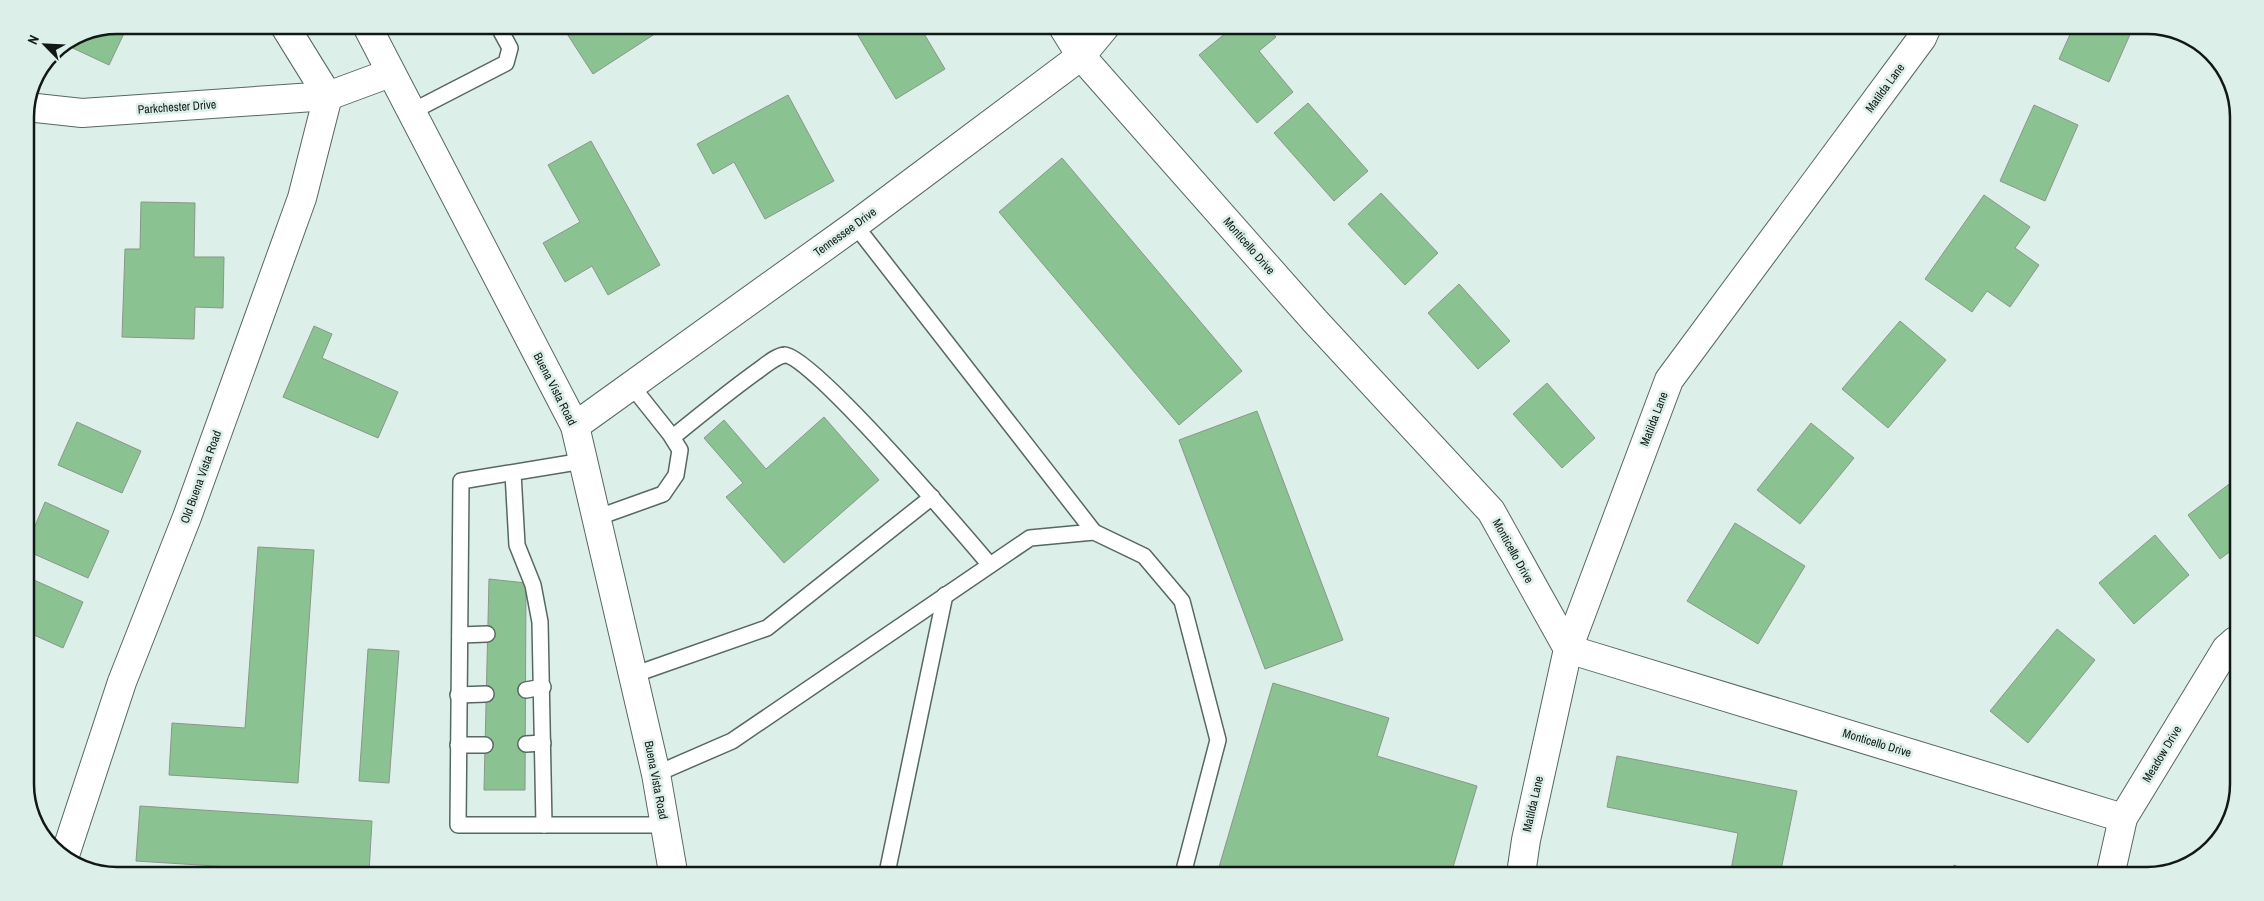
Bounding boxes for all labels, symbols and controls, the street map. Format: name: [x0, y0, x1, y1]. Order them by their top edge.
north arrow: [20, 20, 70, 70]
text: N: [23, 32, 43, 47]
street label: Matilda Lane: [1862, 60, 1908, 116]
street label: Parkchester Drive: [137, 96, 217, 118]
street label: Tennessee Drive: [810, 204, 880, 260]
street label: Monticello Drive: [1220, 214, 1278, 278]
street label: Buena Vista Road: [530, 350, 580, 428]
street label: Matilda Lane: [1636, 390, 1672, 448]
street label: Old Buena Vista Road: [177, 428, 225, 526]
street label: Monticello Drive: [1489, 516, 1537, 586]
street label: Meadow Drive: [2139, 723, 2185, 785]
street label: Monticello Drive: [1841, 725, 1913, 761]
street label: Buena Vista Road: [641, 739, 671, 821]
street label: Matilda Lane: [1519, 774, 1547, 834]

